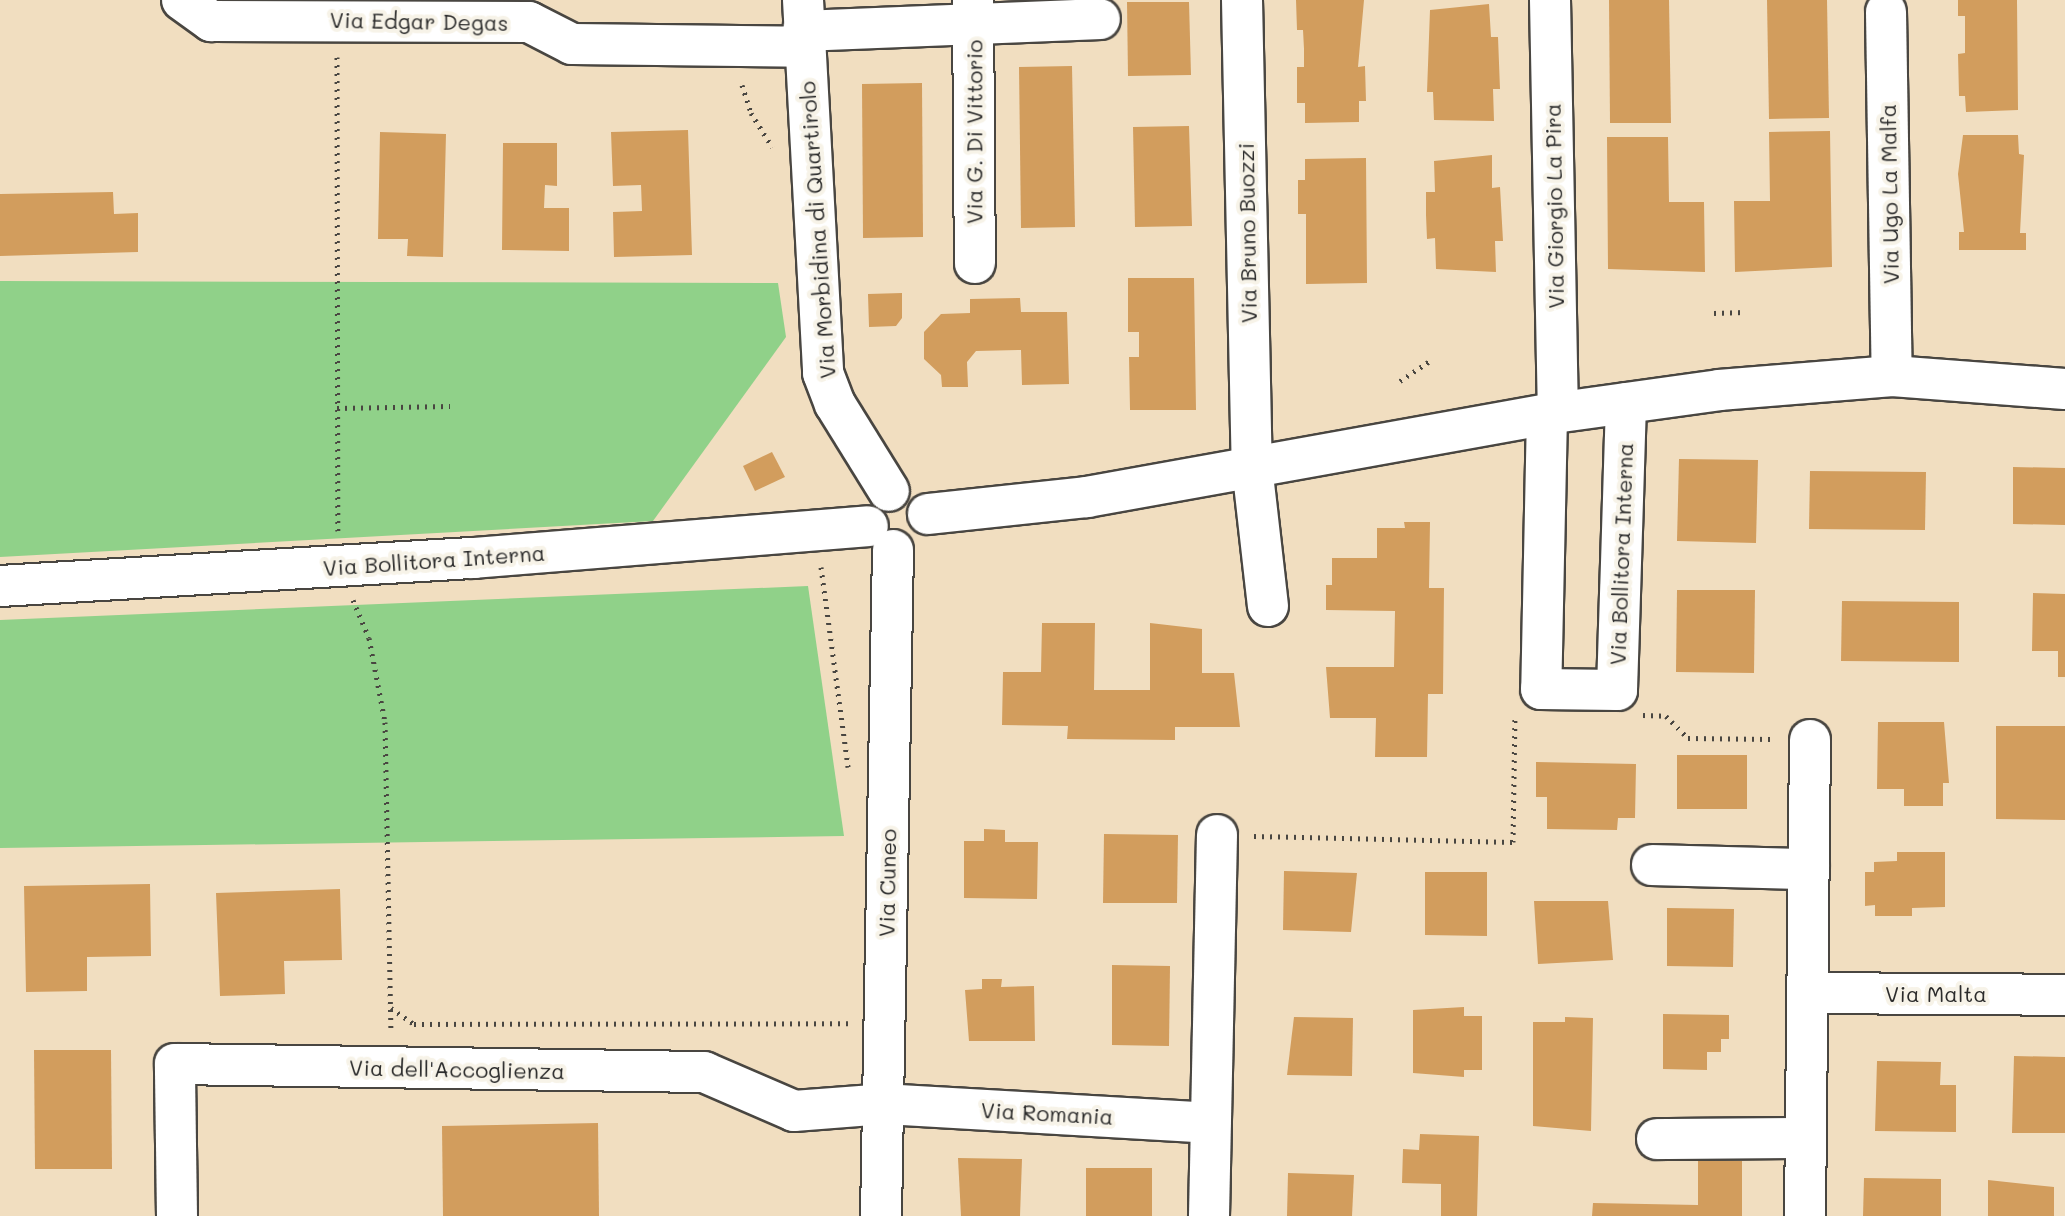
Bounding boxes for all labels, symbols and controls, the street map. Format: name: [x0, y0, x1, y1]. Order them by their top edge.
street label: Via Edgar Degas: [329, 6, 509, 36]
street label: Via G. Di Vittorio: [961, 40, 987, 224]
street label: Via Morbidina di Quartirolo: [793, 80, 841, 380]
street label: Via Giorgio La Pira: [1539, 103, 1569, 309]
street label: Via Ugo La Malfa: [1874, 104, 1904, 284]
street label: Via Bruno Buozzi: [1232, 142, 1262, 324]
street label: Via Bollitora Interna: [1604, 442, 1638, 666]
street label: Via Bollitora Interna: [322, 539, 546, 581]
street label: Via Cuneo: [873, 829, 901, 937]
street label: Via Malta: [1885, 981, 1987, 1007]
street label: Via dell'Accoglienza: [349, 1054, 565, 1084]
street label: Via Romania: [980, 1096, 1114, 1130]

